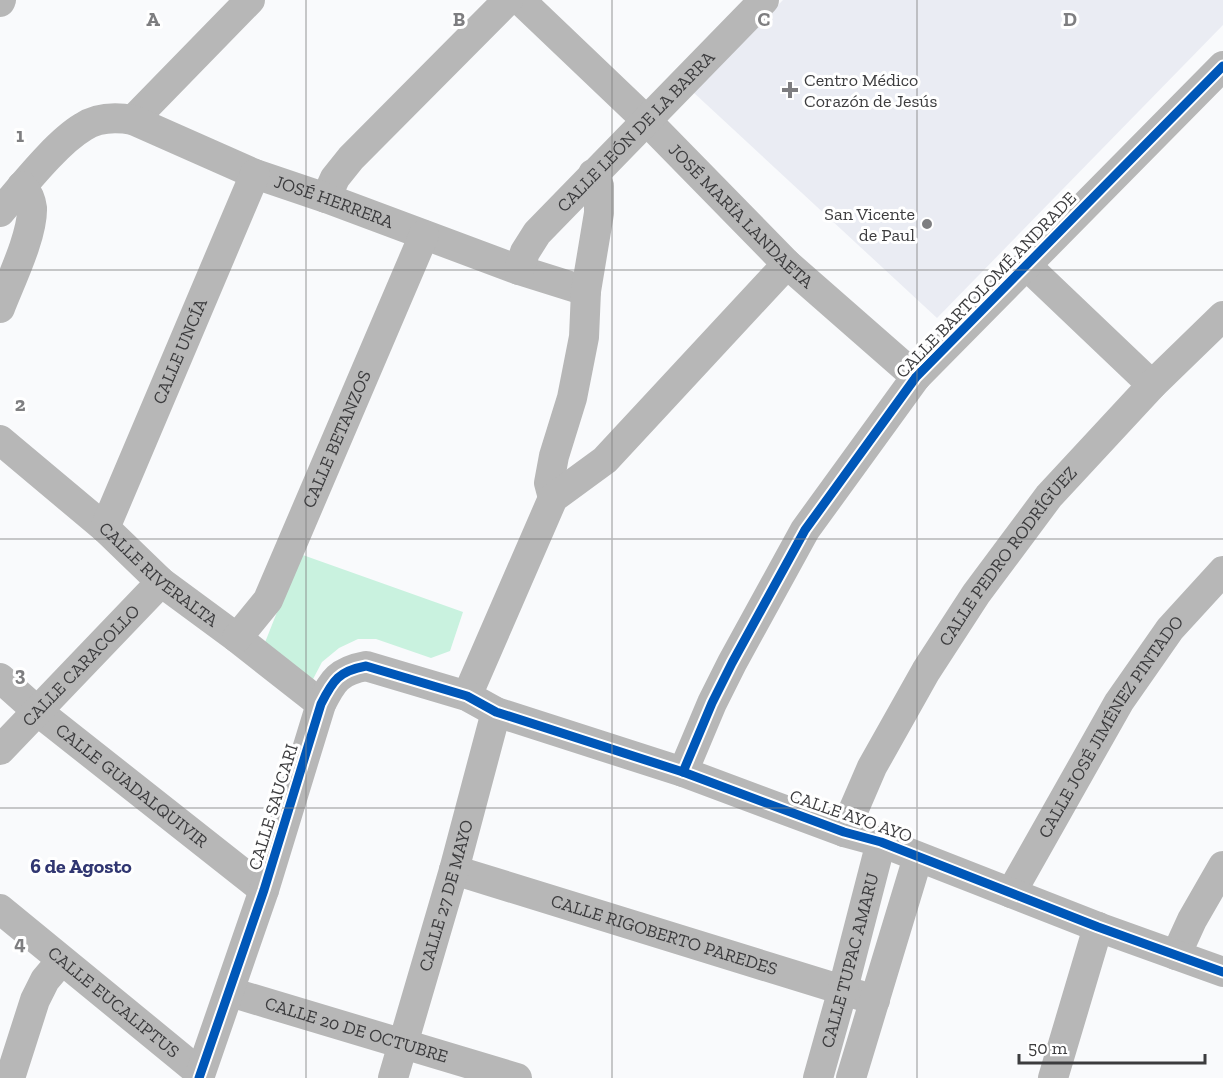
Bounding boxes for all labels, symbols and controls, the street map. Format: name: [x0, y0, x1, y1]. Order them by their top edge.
text: A: [146, 7, 160, 31]
text: B: [453, 7, 465, 31]
text: C: [758, 7, 771, 31]
text: D: [1063, 7, 1077, 31]
street label: CALLE LEÓN DE LA BARRA: [552, 46, 719, 217]
place label: Centro Médico Corazón de Jesús: [804, 69, 937, 112]
marker: Centro Médico Corazón de Jesús: [781, 81, 799, 99]
text: 1: [16, 123, 24, 147]
street label: JOSÉ MARÍA LANDAETA: [664, 139, 818, 293]
street label: JOSÉ HERRERA: [271, 170, 397, 233]
street label: CALLE BARTOLOMÉ ANDRADE: [891, 187, 1081, 383]
place label: San Vicente de Paul: [824, 203, 915, 246]
marker: San Vicente de Paul: [920, 217, 934, 231]
street label: CALLE UNCÍA: [148, 295, 212, 407]
street label: CALLE BETANZOS: [298, 367, 376, 511]
text: 2: [15, 392, 26, 416]
street label: CALLE PEDRO RODRÍGUEZ: [934, 462, 1082, 650]
street label: CALLE RIVERALTA: [94, 517, 223, 632]
street label: CALLE CARACOLLO: [17, 600, 144, 731]
street label: CALLE JOSÉ JIMÉNEZ PINTADO: [1033, 611, 1188, 842]
text: 3: [15, 662, 26, 686]
street label: CALLE GUADALQUIVIR: [51, 719, 212, 852]
street label: CALLE SAUCARI: [243, 741, 303, 873]
street label: CALLE AYO AYO: [787, 785, 915, 847]
street label: CALLE 27 DE MAYO: [414, 817, 478, 974]
district label: 6 de Agosto: [30, 854, 132, 878]
street label: CALLE TUPAC AMARU: [816, 870, 884, 1050]
street label: CALLE RIGOBERTO PAREDES: [548, 890, 780, 980]
text: 4: [14, 931, 26, 955]
street label: CALLE EUCALIPTUS: [43, 942, 184, 1063]
street label: CALLE 20 DE OCTUBRE: [262, 992, 451, 1068]
scale bar: [1019, 1027, 1205, 1065]
text: 50 m: [1028, 1037, 1068, 1059]

